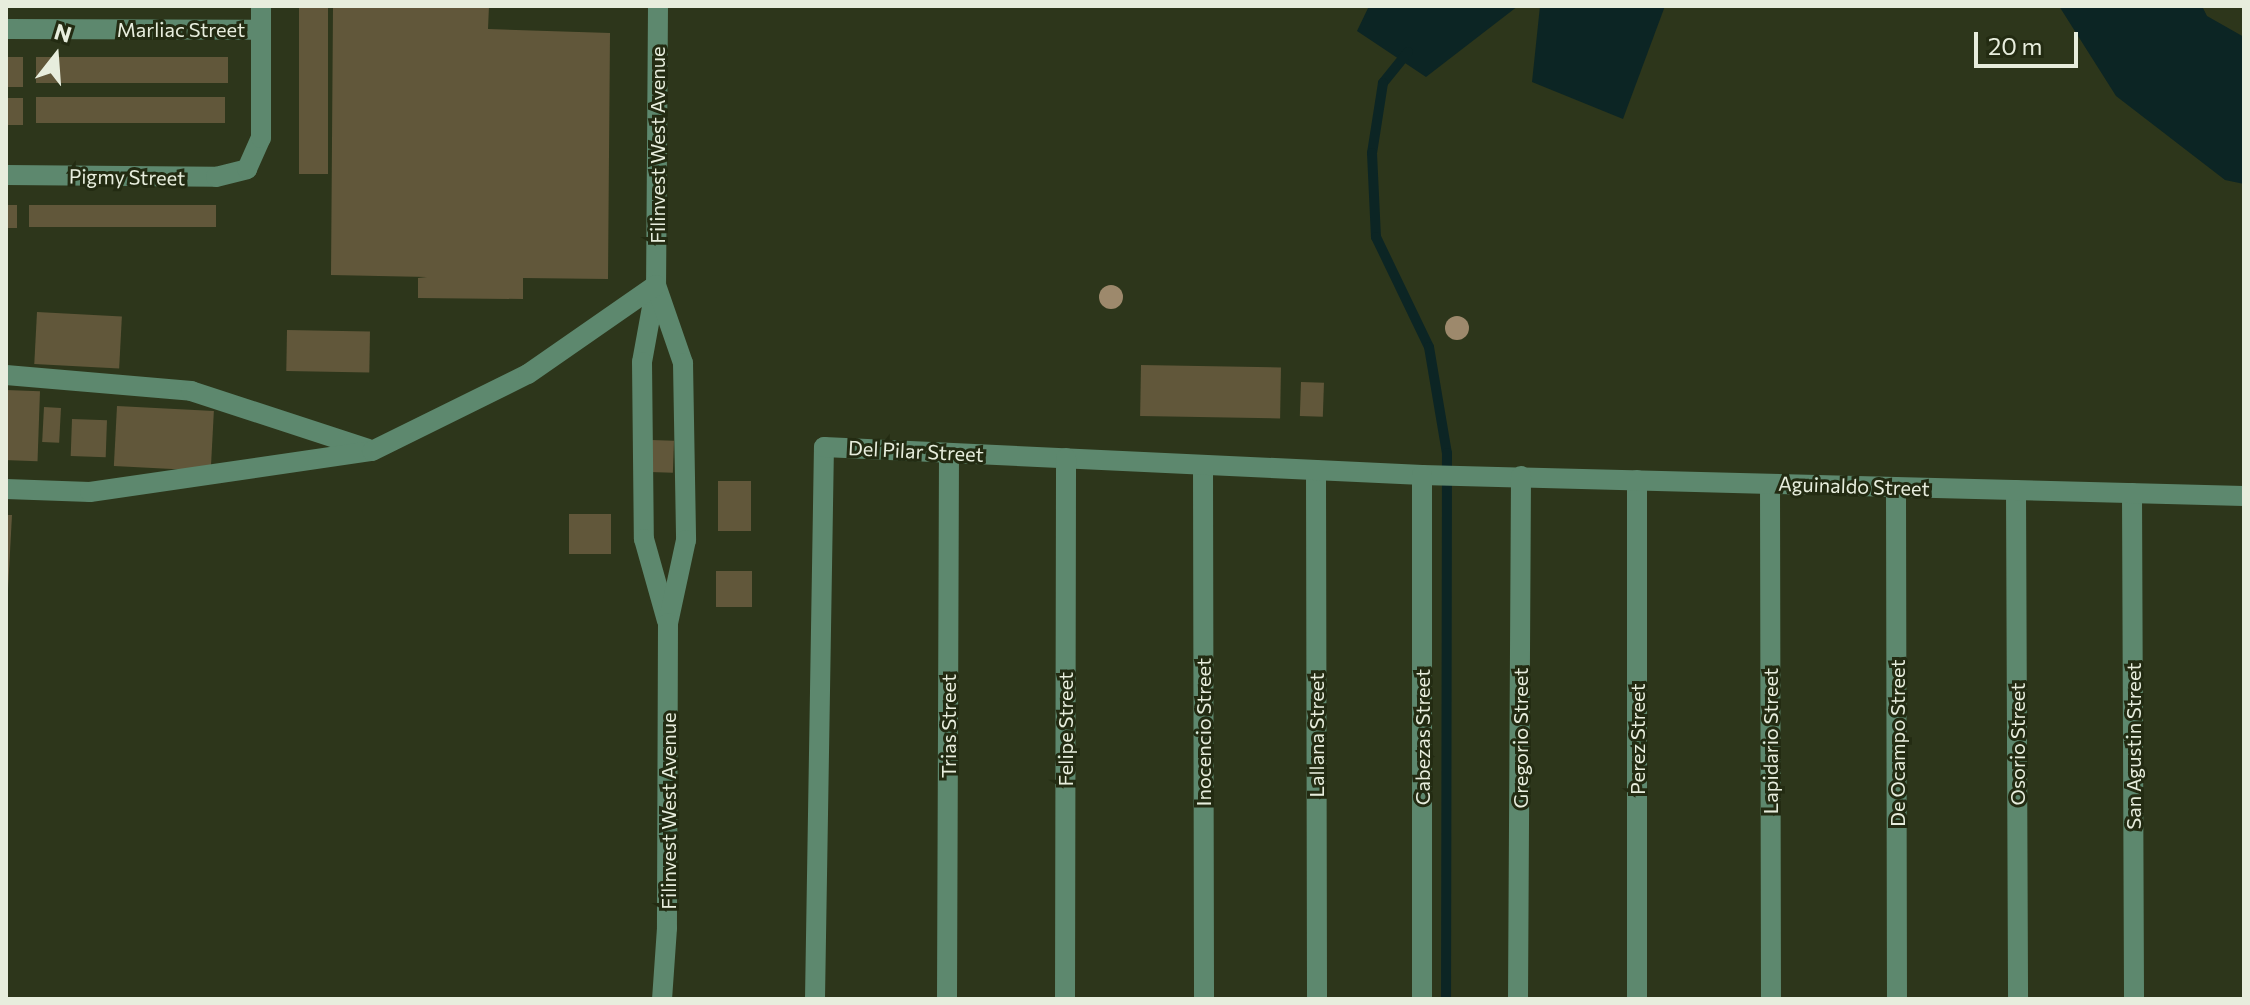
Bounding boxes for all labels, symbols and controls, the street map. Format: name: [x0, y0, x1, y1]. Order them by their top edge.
north arrow: [16, 16, 96, 96]
scale bar: [1978, 16, 2082, 66]
text: N: [51, 17, 75, 48]
street label: Marliac Street: [117, 17, 245, 41]
text: 20 m: [1988, 31, 2042, 60]
street label: Filinvest West Avenue: [645, 47, 669, 243]
street label: Pigmy Street: [69, 164, 185, 190]
street label: Del Pilar Street: [848, 435, 984, 467]
street label: Aguinaldo Street: [1778, 471, 1930, 501]
street label: Inocencio Street: [1191, 658, 1215, 806]
street label: De Ocampo Street: [1885, 659, 1909, 827]
street label: San Agustin Street: [2121, 662, 2145, 830]
street label: Gregorio Street: [1508, 668, 1532, 808]
street label: Lapidario Street: [1758, 668, 1782, 814]
street label: Cabezas Street: [1410, 669, 1434, 805]
street label: Felipe Street: [1053, 672, 1077, 786]
street label: Lallana Street: [1304, 673, 1328, 797]
street label: Trias Street: [936, 674, 960, 778]
street label: Perez Street: [1625, 683, 1649, 795]
street label: Osorio Street: [2005, 683, 2029, 805]
street label: Filinvest West Avenue: [656, 713, 680, 909]

